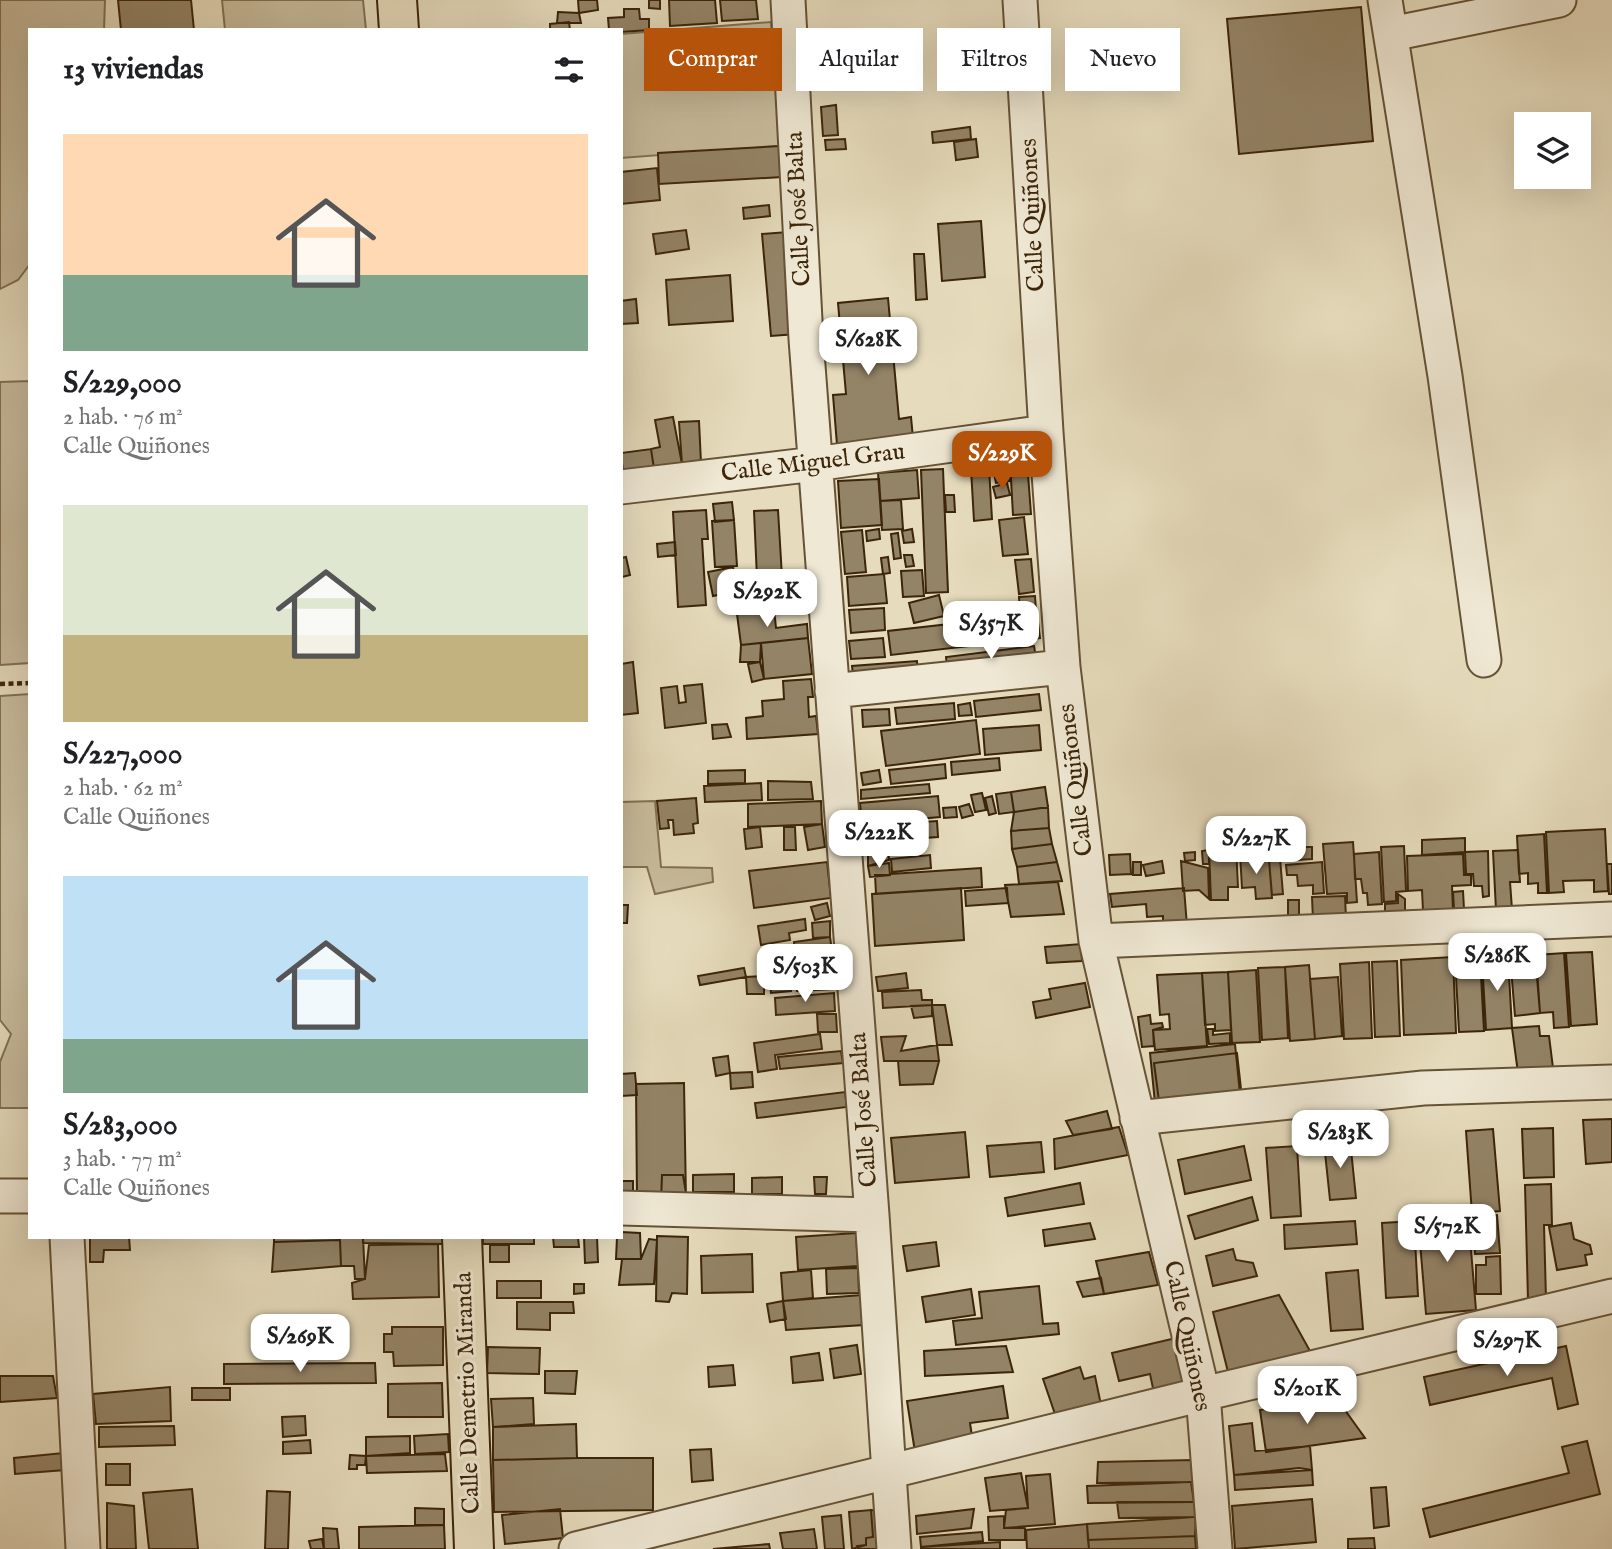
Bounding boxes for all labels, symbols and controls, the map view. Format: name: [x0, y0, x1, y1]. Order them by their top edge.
chip: Comprar: [644, 28, 782, 91]
chip: Alquilar: [796, 28, 923, 91]
chip: Filtros: [937, 28, 1051, 91]
chip: Nuevo: [1065, 28, 1180, 91]
text: 13 viviendas: [63, 51, 204, 89]
icon: filters: [550, 51, 588, 89]
map controls: [1514, 112, 1591, 189]
button: layers: [1514, 112, 1591, 189]
street label: Calle José Balta: [779, 130, 819, 287]
street label: Calle Quiñones: [1014, 138, 1052, 292]
icon: home: [263, 180, 389, 306]
pin: S/628K: [811, 318, 925, 377]
text: S/628K: [835, 325, 901, 354]
text: S/229,000: [63, 365, 182, 403]
text: 2 hab. · 76 m²: [63, 403, 183, 432]
text: Calle Quiñones: [63, 432, 210, 461]
pin: S/229K: [945, 432, 1059, 491]
street label: Calle Miguel Grau: [719, 436, 907, 490]
text: S/229K: [968, 439, 1036, 468]
icon: home: [263, 551, 389, 677]
pin: S/292K: [710, 570, 824, 629]
text: S/292K: [733, 577, 801, 606]
pin: S/357K: [934, 602, 1048, 661]
text: S/357K: [959, 609, 1023, 638]
street label: Calle Quiñones: [1051, 702, 1101, 858]
text: S/227,000: [63, 736, 182, 774]
text: 2 hab. · 62 m²: [63, 774, 183, 803]
text: Calle Quiñones: [63, 803, 210, 832]
pin: S/222K: [822, 810, 936, 870]
pin: S/227K: [1199, 816, 1313, 876]
text: S/222K: [845, 818, 913, 847]
text: S/227K: [1222, 824, 1290, 853]
icon: home: [263, 922, 389, 1048]
pin: S/286K: [1440, 934, 1554, 993]
text: S/286K: [1464, 941, 1530, 970]
pin: S/503K: [748, 944, 862, 1004]
text: S/503K: [773, 952, 837, 981]
street label: Calle José Balta: [843, 1031, 885, 1188]
text: S/283,000: [63, 1107, 178, 1145]
pin: S/283K: [1283, 1110, 1397, 1170]
text: S/283K: [1308, 1118, 1372, 1147]
text: 3 hab. · 77 m²: [63, 1145, 182, 1174]
text: Calle Quiñones: [63, 1174, 210, 1203]
pin: S/572K: [1390, 1204, 1504, 1264]
text: S/572K: [1414, 1212, 1480, 1241]
street label: Calle Quiñones: [1156, 1258, 1218, 1414]
street label: Calle Demetrio Miranda: [448, 1271, 488, 1515]
pin: S/269K: [243, 1314, 357, 1374]
pin: S/297K: [1450, 1318, 1564, 1378]
text: S/269K: [267, 1322, 333, 1351]
text: S/297K: [1473, 1326, 1541, 1355]
pin: S/201K: [1250, 1366, 1364, 1426]
text: S/201K: [1274, 1374, 1340, 1403]

